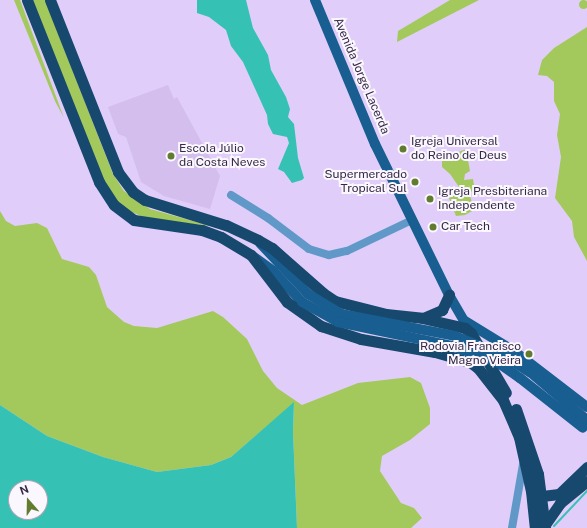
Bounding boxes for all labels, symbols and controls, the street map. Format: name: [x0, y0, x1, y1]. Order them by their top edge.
street label: Avenida Jorge Lacerda: [330, 16, 392, 136]
place label: Igreja Universal do Reino de Deus: [411, 135, 507, 163]
place label: Escola Júlio da Costa Neves: [179, 142, 265, 170]
marker: Igreja Universal do Reino de Deus: [398, 144, 408, 154]
marker: Escola Júlio da Costa Neves: [166, 151, 176, 161]
place label: Supermercado Tropical Sul: [324, 168, 407, 196]
marker: Supermercado Tropical Sul: [410, 177, 420, 187]
place label: Igreja Presbiteriana Independente: [438, 185, 547, 213]
marker: Igreja Presbiteriana Independente: [425, 194, 435, 204]
place label: Car Tech: [441, 220, 490, 234]
marker: Car Tech: [428, 222, 438, 232]
place label: Rodovia Francisco Magno Vieira: [420, 340, 521, 368]
marker: Rodovia Francisco Magno Vieira: [524, 349, 534, 359]
north arrow: [8, 480, 48, 520]
text: N: [18, 483, 30, 497]

